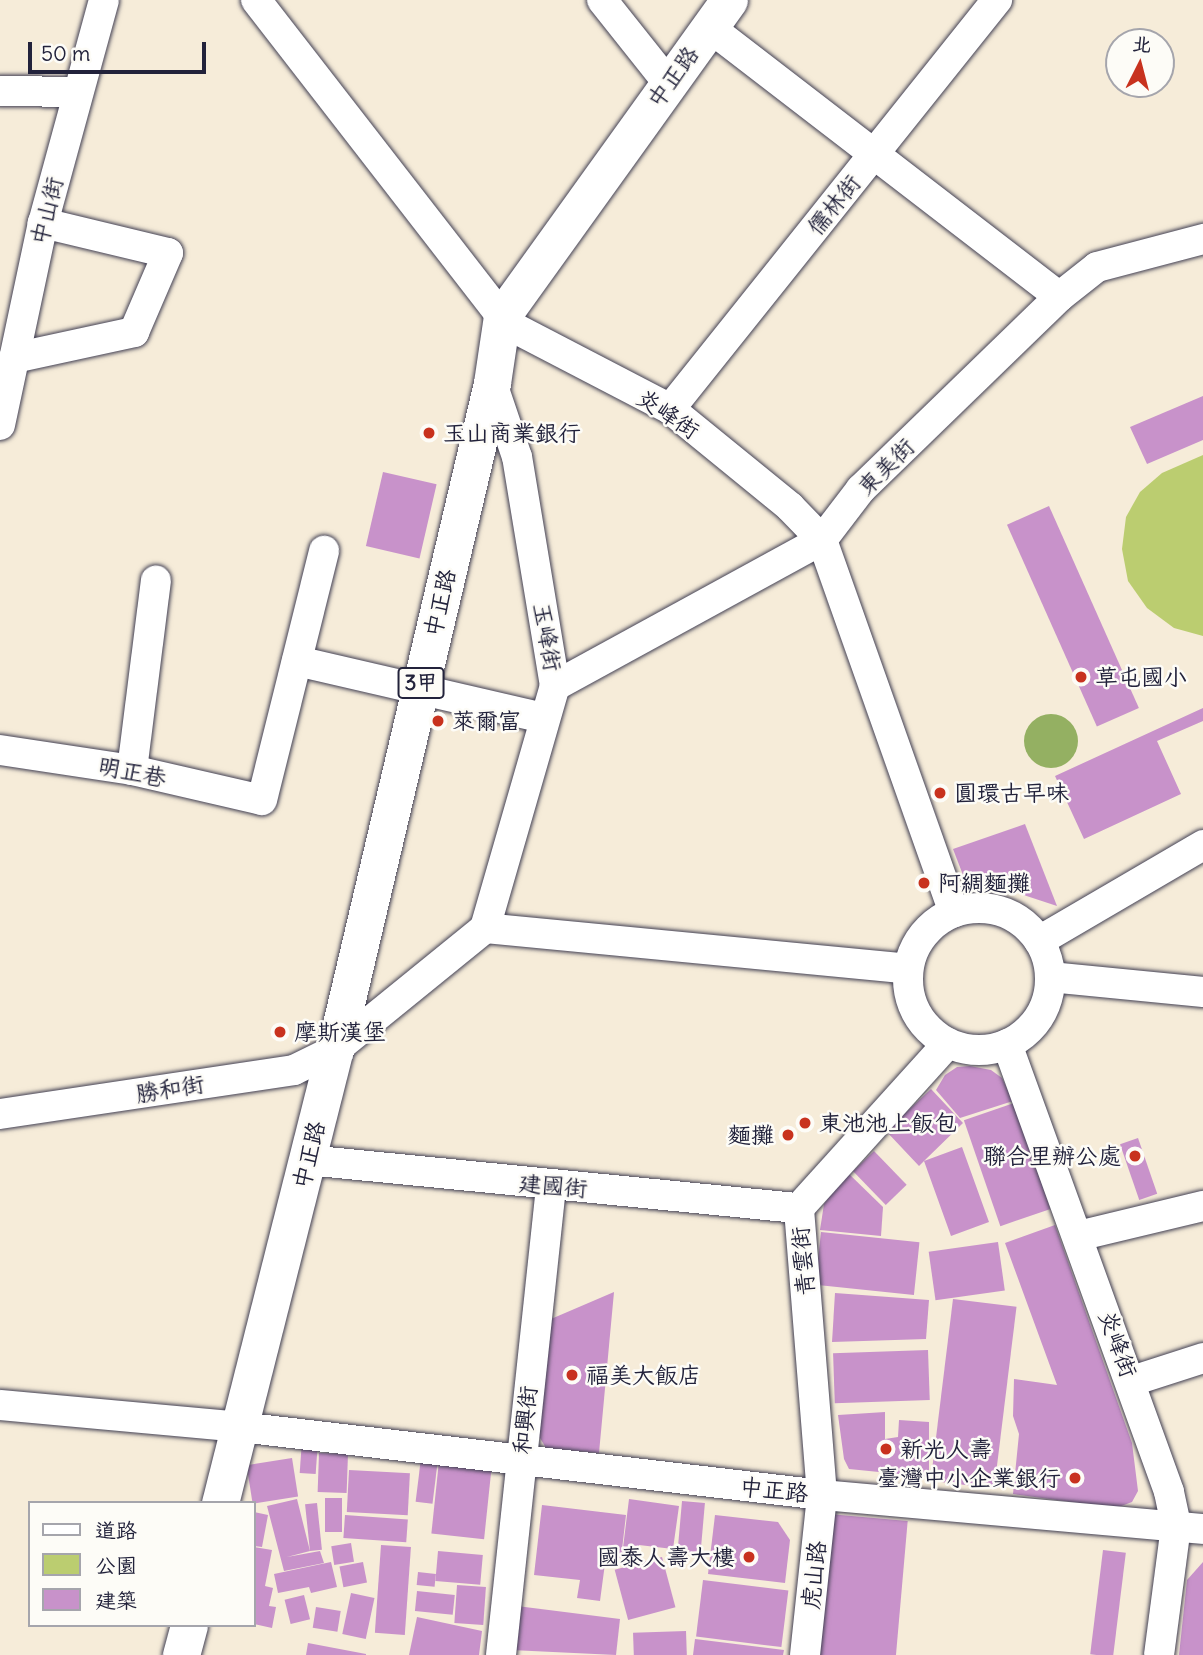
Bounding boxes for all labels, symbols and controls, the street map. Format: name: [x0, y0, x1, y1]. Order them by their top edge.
scale bar: [32, 28, 210, 72]
north arrow: [1105, 28, 1175, 98]
text: 北: [1131, 31, 1153, 57]
text: 50 m: [41, 40, 90, 67]
street label: 中正路: [642, 41, 704, 113]
street label: 儒林街: [802, 170, 866, 240]
street label: 中山街: [25, 174, 69, 248]
street label: 炎峰街: [632, 383, 704, 445]
place label: 玉山商業銀行: [443, 419, 581, 447]
marker: 玉山商業銀行: [421, 425, 437, 441]
street label: 東美街: [852, 433, 920, 501]
street label: 中正路: [419, 566, 461, 640]
street label: 玉峰街: [527, 601, 567, 673]
place label: 草屯國小: [1095, 663, 1187, 691]
road number: 3甲: [396, 666, 446, 700]
marker: 草屯國小: [1073, 669, 1089, 685]
place label: 萊爾富: [452, 707, 521, 735]
marker: 萊爾富: [430, 713, 446, 729]
street label: 明正巷: [96, 752, 168, 792]
place label: 圓環古早味: [954, 779, 1069, 807]
marker: 圓環古早味: [932, 785, 948, 801]
place label: 阿綢麵攤: [938, 869, 1030, 897]
marker: 阿綢麵攤: [916, 875, 932, 891]
place label: 摩斯漢堡: [294, 1018, 386, 1046]
marker: 摩斯漢堡: [272, 1024, 288, 1040]
street label: 勝和街: [134, 1070, 206, 1108]
place label: 東池池上飯包: [819, 1109, 957, 1137]
marker: 東池池上飯包: [797, 1115, 813, 1131]
street label: 中正路: [287, 1118, 331, 1192]
place label: 麵攤: [728, 1121, 774, 1149]
marker: 麵攤: [780, 1127, 796, 1143]
place label: 聯合里辦公處: [983, 1142, 1121, 1170]
marker: 聯合里辦公處: [1127, 1148, 1143, 1164]
street label: 建國街: [517, 1169, 589, 1203]
street label: 青雲街: [786, 1225, 820, 1297]
street label: 炎峰街: [1093, 1307, 1143, 1381]
place label: 福美大飯店: [586, 1361, 701, 1389]
marker: 福美大飯店: [564, 1367, 580, 1383]
street label: 和興街: [508, 1384, 542, 1456]
place label: 新光人壽: [900, 1435, 992, 1463]
marker: 新光人壽: [878, 1441, 894, 1457]
place label: 臺灣中小企業銀行: [877, 1464, 1061, 1492]
marker: 臺灣中小企業銀行: [1067, 1470, 1083, 1486]
street label: 中正路: [738, 1473, 810, 1507]
legend: [28, 1501, 256, 1627]
text: 道路: [95, 1517, 137, 1544]
street label: 虎山路: [797, 1539, 831, 1611]
place label: 國泰人壽大樓: [597, 1543, 735, 1571]
marker: 國泰人壽大樓: [741, 1549, 757, 1565]
text: 公園: [95, 1552, 137, 1579]
text: 建築: [95, 1587, 137, 1614]

